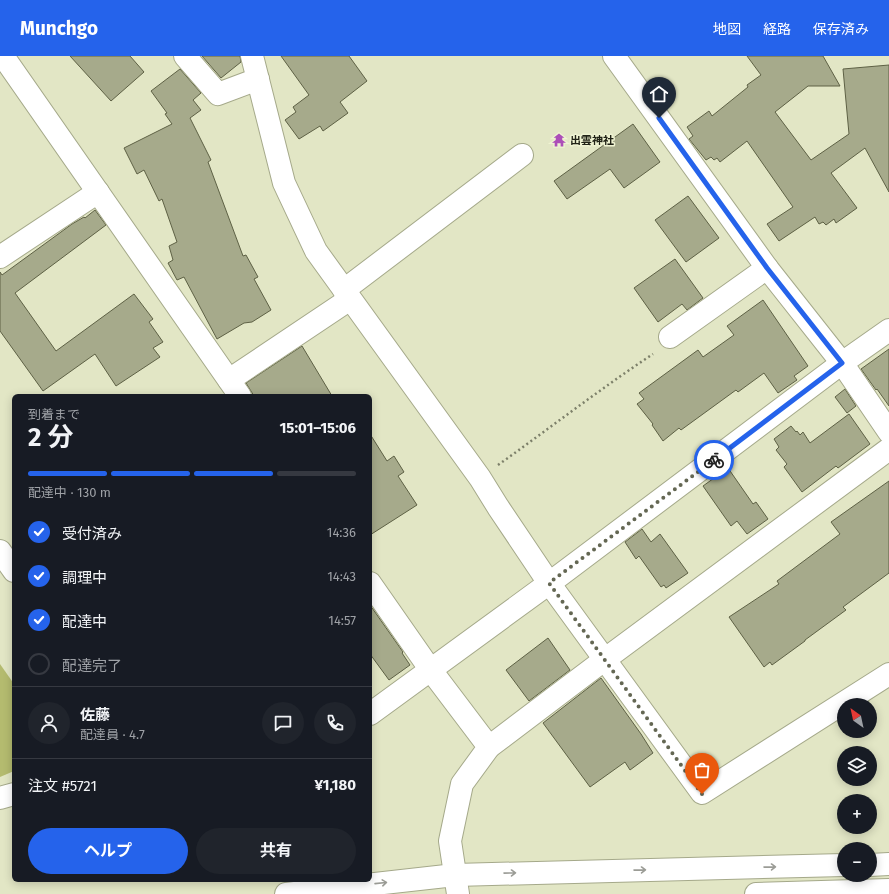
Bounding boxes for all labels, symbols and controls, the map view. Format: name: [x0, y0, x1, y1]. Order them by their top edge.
text: Munchgo: [20, 17, 98, 40]
text: 地図: [713, 21, 741, 38]
text: 経路: [763, 21, 791, 38]
text: 保存済み: [813, 21, 869, 38]
pin: [642, 77, 676, 118]
icon: home: [648, 83, 670, 105]
temple icon: 出雲神社: [551, 132, 567, 148]
place label: 出雲神社: [570, 134, 614, 147]
text: 到着まで: [28, 407, 80, 422]
text: 15:01–15:06: [279, 419, 356, 437]
text: 2 分: [28, 422, 74, 453]
courier: [694, 440, 734, 480]
icon: bike: [703, 449, 725, 471]
text: 配達中 · 130 m: [28, 485, 111, 500]
icon: check: [28, 521, 50, 543]
text: 受付済み: [62, 525, 122, 543]
text: 14:36: [327, 525, 356, 540]
icon: check: [28, 565, 50, 587]
text: 調理中: [62, 569, 107, 587]
text: 14:43: [327, 569, 356, 584]
icon: check: [28, 609, 50, 631]
text: 配達中: [62, 613, 107, 631]
text: 14:57: [328, 613, 356, 628]
text: 配達完了: [62, 657, 122, 675]
north arrow: [837, 698, 877, 738]
map controls: [837, 698, 877, 882]
button: person: [28, 702, 70, 744]
button: chat: [262, 702, 304, 744]
button: phone: [314, 702, 356, 744]
text: 佐藤: [80, 706, 110, 724]
text: 配達員 · 4.7: [80, 727, 145, 742]
button: layers: [837, 746, 877, 786]
pin: [685, 753, 719, 794]
icon: bag: [691, 759, 713, 781]
text: ¥1,180: [314, 776, 356, 794]
text: 注文 #5721: [28, 777, 97, 795]
button: +: [837, 794, 877, 834]
button: ヘルプ: [28, 828, 188, 874]
button: 共有: [196, 828, 356, 874]
button: −: [837, 842, 877, 882]
one-way arrow: [763, 863, 776, 871]
one-way arrow: [633, 866, 646, 874]
one-way arrow: [503, 869, 516, 877]
one-way arrow: [374, 879, 387, 886]

